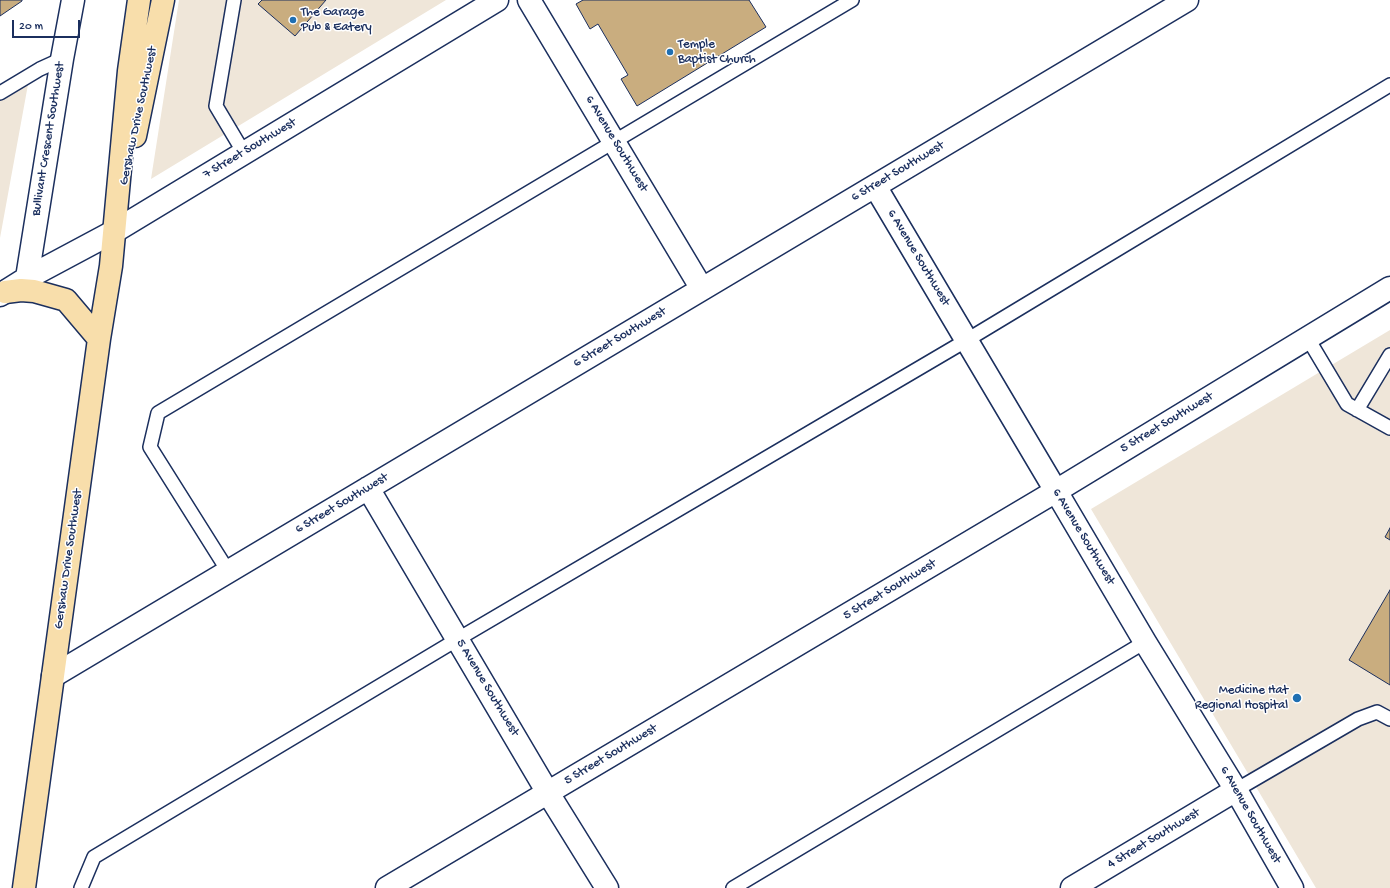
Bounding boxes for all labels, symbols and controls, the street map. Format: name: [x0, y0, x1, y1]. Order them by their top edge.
place label: The Garage Pub & Eatery: [301, 5, 372, 36]
scale bar: [14, 12, 82, 38]
marker: The Garage Pub & Eatery: [288, 15, 298, 25]
text: 20 m: [19, 20, 43, 34]
place label: Temple Baptist Church: [678, 37, 756, 68]
street label: Gershaw Drive Southwest: [117, 45, 161, 187]
marker: Temple Baptist Church: [665, 47, 675, 57]
street label: Bullivant Crescent Southwest: [29, 61, 69, 217]
street label: 6 Avenue Southwest: [581, 93, 651, 195]
street label: 7 Street Southwest: [201, 115, 299, 183]
street label: 6 Street Southwest: [849, 138, 947, 206]
street label: 6 Avenue Southwest: [883, 207, 953, 309]
street label: 6 Street Southwest: [571, 304, 669, 372]
street label: 5 Street Southwest: [1118, 389, 1216, 457]
street label: 6 Street Southwest: [293, 470, 391, 538]
street label: 6 Avenue Southwest: [1048, 486, 1118, 588]
street label: Gershaw Drive Southwest: [51, 488, 87, 630]
street label: 5 Street Southwest: [841, 556, 939, 624]
street label: 5 Avenue Southwest: [452, 637, 522, 739]
place label: Medicine Hat Regional Hospital: [1195, 683, 1288, 714]
marker: Medicine Hat Regional Hospital: [1291, 692, 1303, 704]
street label: 5 Street Southwest: [562, 721, 660, 789]
street label: 6 Avenue Southwest: [1216, 764, 1284, 866]
street label: 4 Street Southwest: [1105, 805, 1203, 873]

